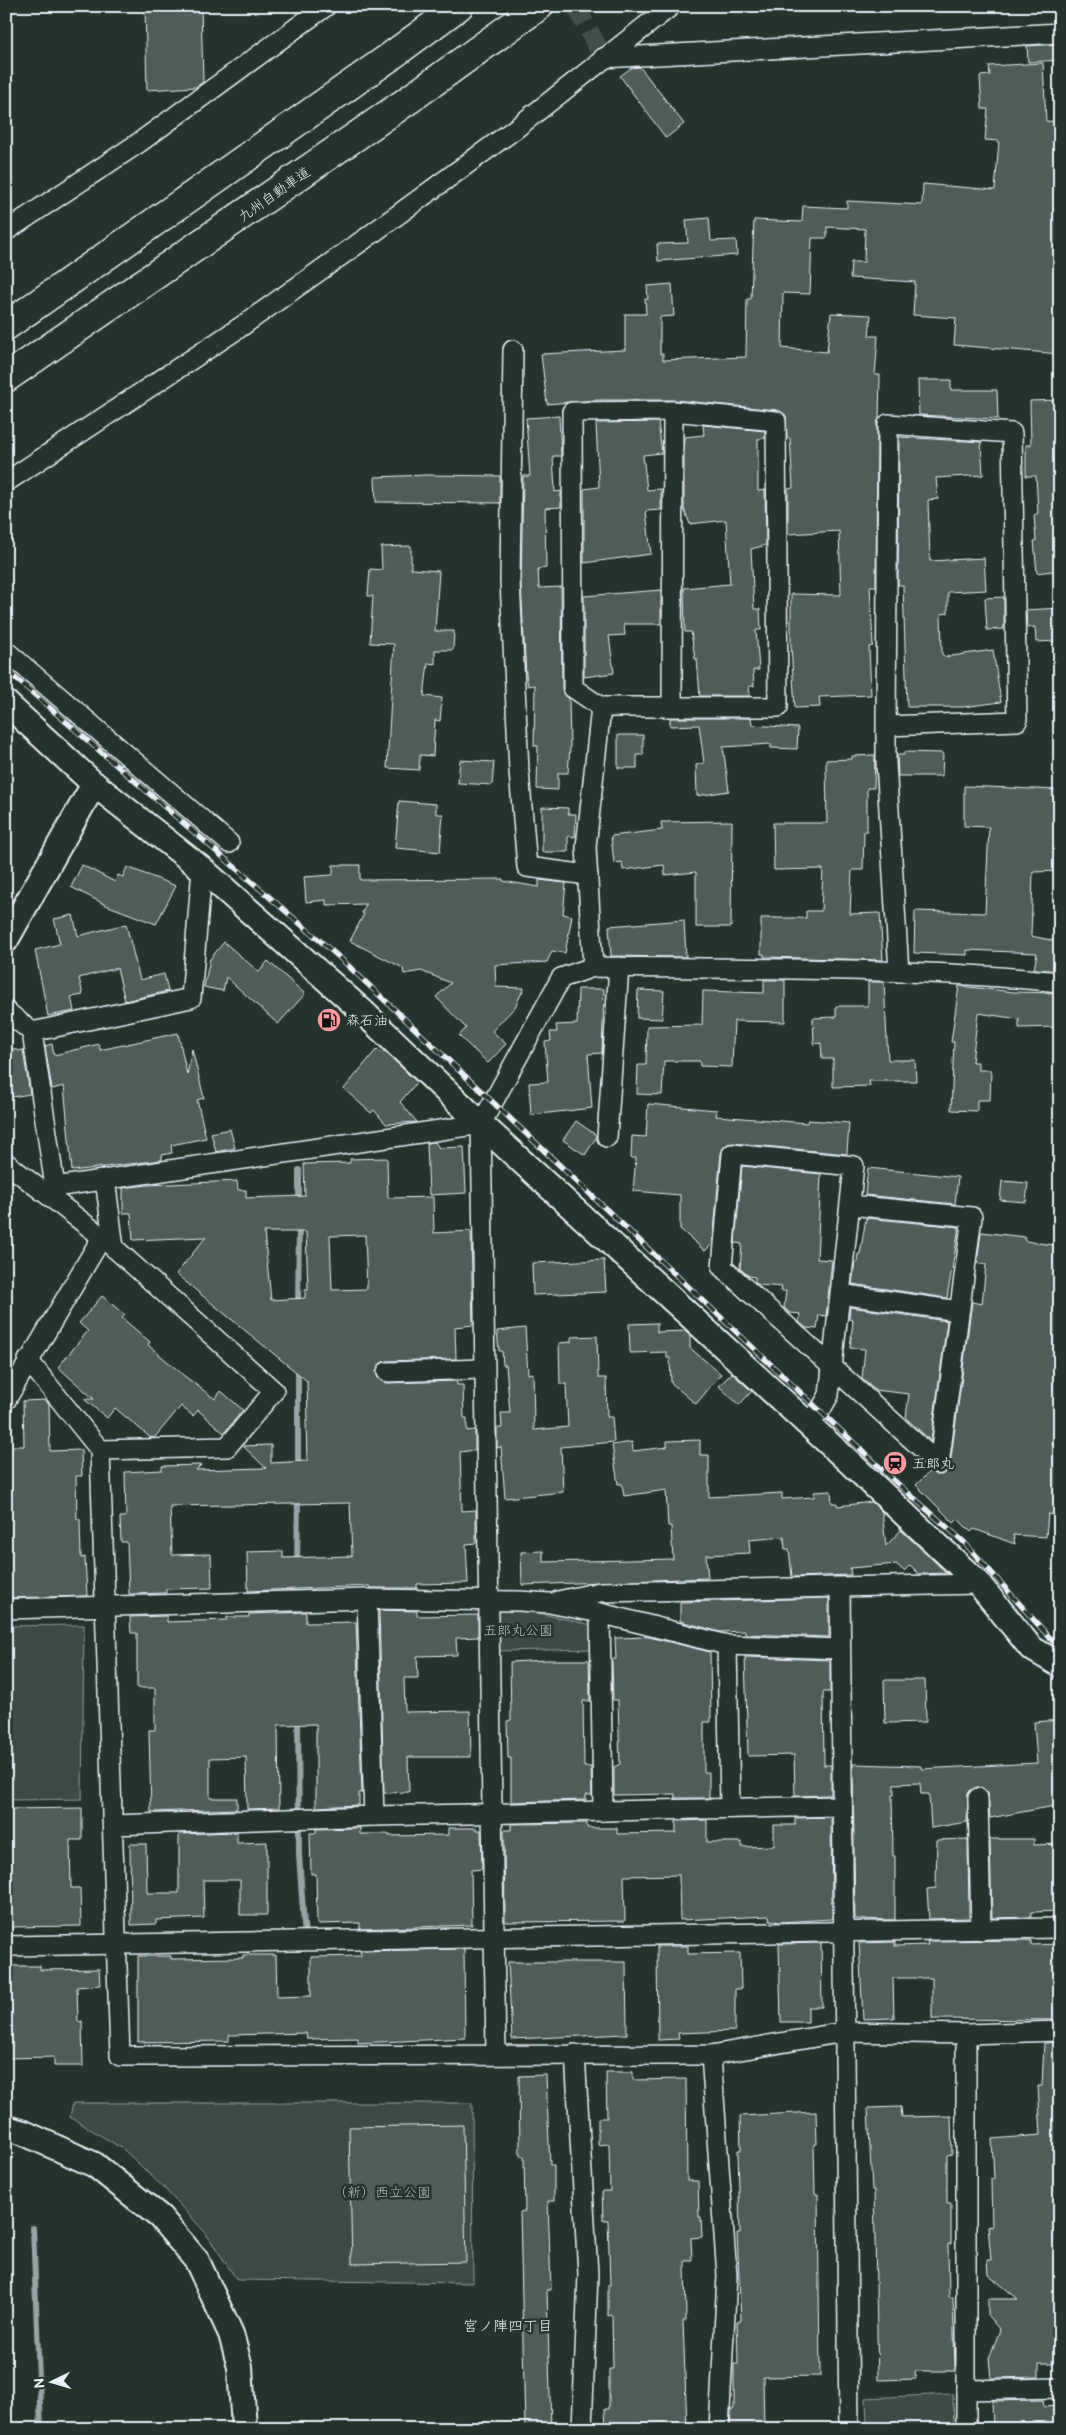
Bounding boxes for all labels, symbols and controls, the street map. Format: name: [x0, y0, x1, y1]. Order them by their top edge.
street label: 九州自動車道: [235, 163, 314, 225]
fuel station icon: 森石油: [316, 1007, 342, 1033]
place label: 森石油: [346, 1012, 388, 1029]
station icon: 五郎丸: [882, 1450, 908, 1476]
place label: 五郎丸: [912, 1455, 954, 1472]
park label: 五郎丸公園: [483, 1622, 553, 1639]
park label: （新）西立公園: [333, 2184, 431, 2201]
district label: 宮ノ陣四丁目: [463, 2317, 553, 2336]
north arrow: [28, 2358, 78, 2408]
text: N: [31, 2377, 48, 2389]

